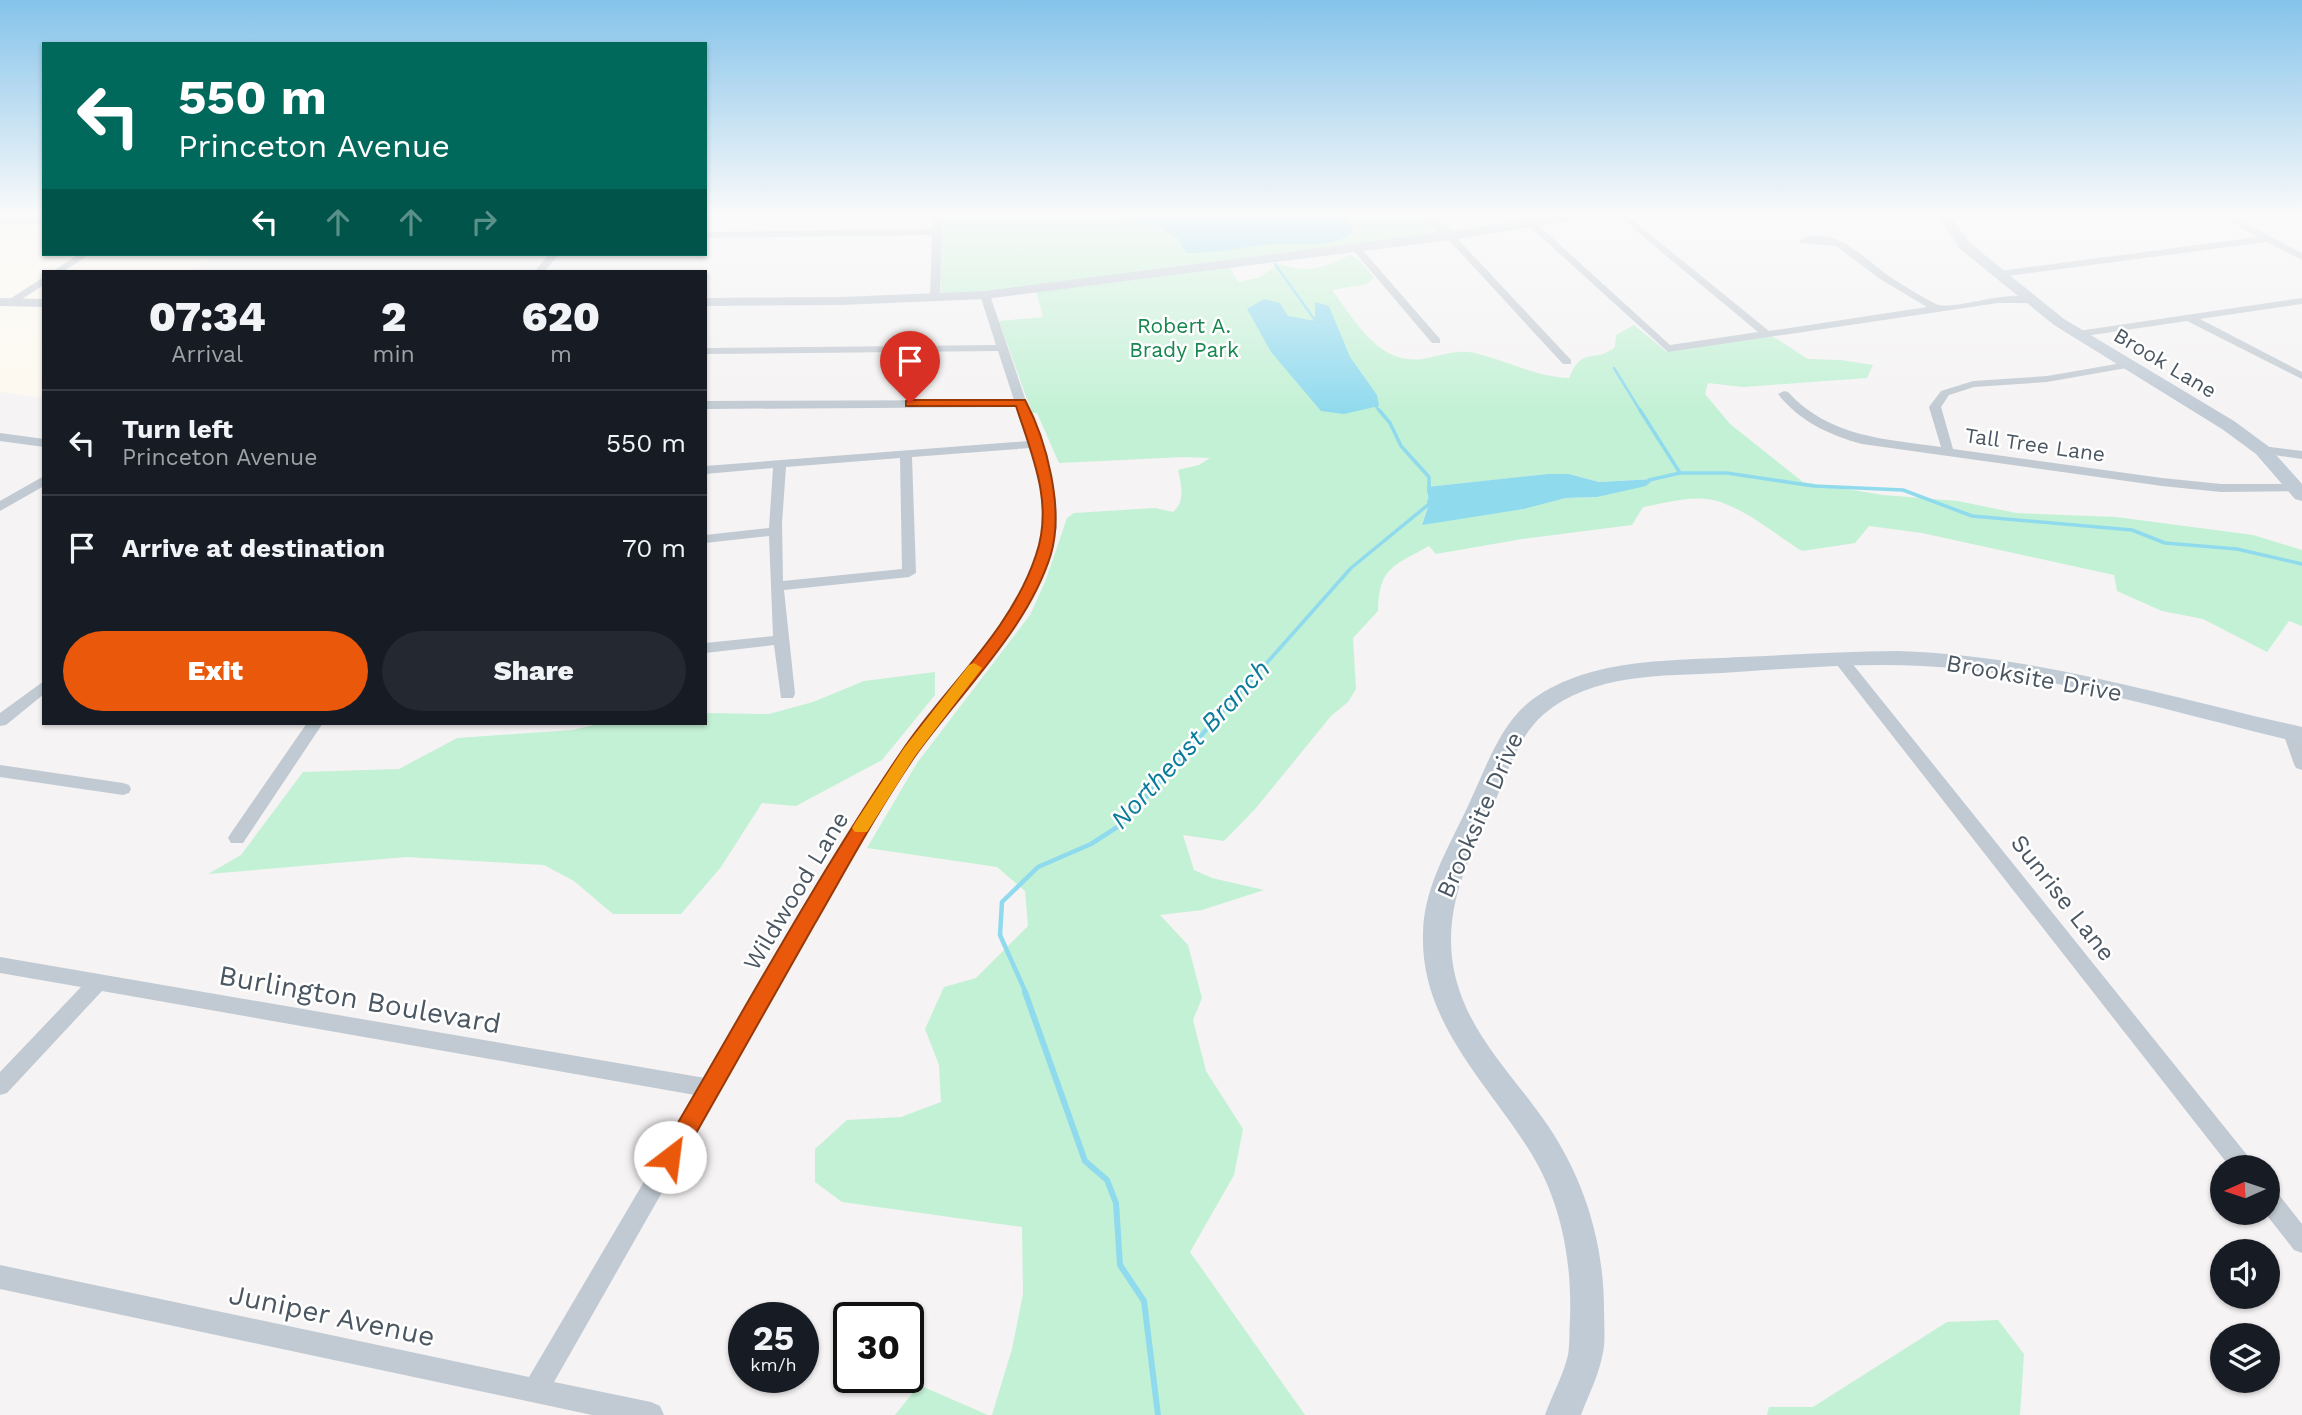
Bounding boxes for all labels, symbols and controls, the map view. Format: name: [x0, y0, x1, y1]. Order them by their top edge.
text: 550 m: [178, 68, 327, 126]
icon: left: [63, 70, 154, 161]
text: Princeton Avenue: [178, 127, 450, 165]
icon: left: [246, 203, 284, 241]
icon: ahead: [319, 203, 357, 241]
icon: ahead: [392, 203, 430, 241]
icon: right: [465, 203, 503, 241]
text: 07:34: [149, 292, 266, 341]
text: 2: [381, 292, 406, 341]
text: 620: [522, 292, 600, 341]
park label: Robert A. Brady Park: [1129, 313, 1239, 362]
street label: Brook Lane: [2109, 322, 2221, 403]
pin: [880, 331, 940, 403]
text: Arrival: [171, 341, 243, 368]
text: min: [373, 341, 415, 368]
text: m: [550, 341, 572, 368]
icon: arrive: [891, 342, 929, 380]
text: Turn left: [122, 414, 233, 444]
street label: Tall Tree Lane: [1963, 422, 2107, 467]
icon: left: [63, 424, 101, 462]
text: 550 m: [606, 428, 686, 458]
text: Princeton Avenue: [122, 444, 318, 471]
icon: arrive: [63, 529, 101, 567]
text: Arrive at destination: [122, 533, 385, 563]
text: 70 m: [622, 533, 686, 563]
button: Exit: [63, 631, 368, 711]
button: Share: [382, 631, 686, 711]
street label: Brooksite Drive: [1944, 649, 2124, 707]
water label: Northeast Branch: [1104, 653, 1276, 835]
street label: Brooksite Drive: [1431, 728, 1529, 902]
street label: Wildwood Lane: [738, 807, 854, 975]
street label: Sunrise Lane: [2005, 829, 2121, 967]
street label: Burlington Boulevard: [216, 958, 504, 1041]
position arrow: [633, 1120, 707, 1194]
north arrow: [2210, 1155, 2280, 1225]
map controls: [2210, 1155, 2280, 1393]
button: sound: [2210, 1239, 2280, 1309]
street label: Juniper Avenue: [226, 1278, 438, 1353]
speed limit sign: 30: [833, 1302, 924, 1393]
text: 25: [753, 1317, 794, 1359]
button: layers: [2210, 1323, 2280, 1393]
text: km/h: [750, 1354, 797, 1375]

